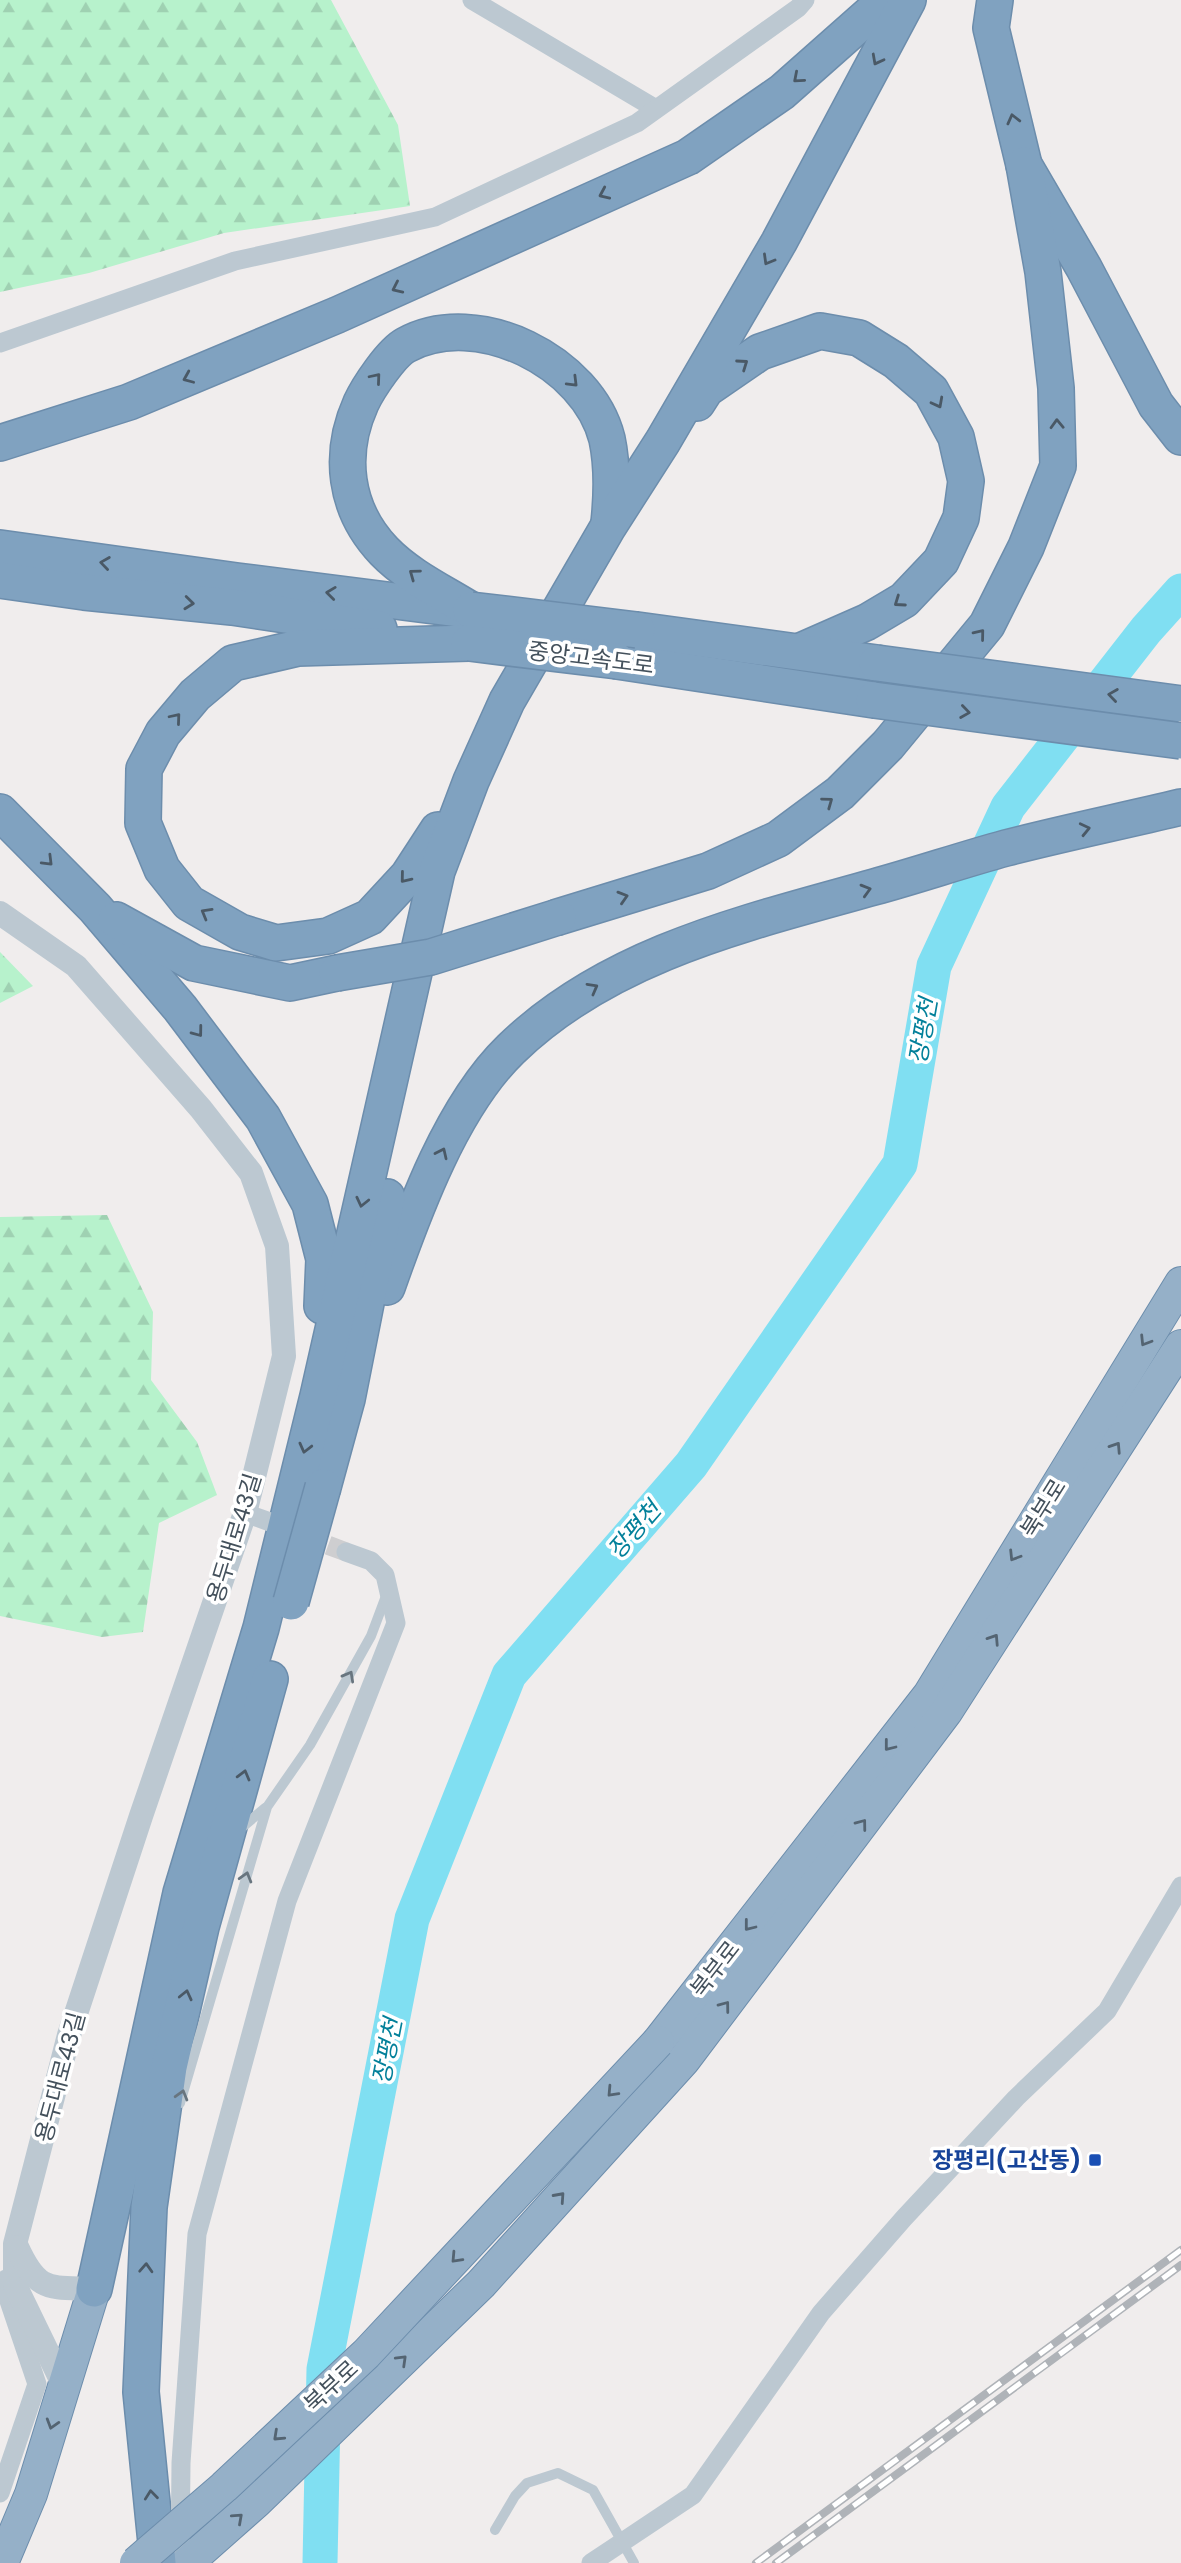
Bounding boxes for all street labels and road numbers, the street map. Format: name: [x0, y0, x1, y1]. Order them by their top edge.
street label: 중앙고속도로: [526, 634, 656, 682]
street label: 용두대로43길: [199, 1469, 269, 1607]
street label: 북부로: [1013, 1473, 1073, 1543]
street label: 북부로: [683, 1934, 747, 2004]
street label: 용두대로43길: [27, 2008, 93, 2146]
street label: 북부로: [297, 2353, 365, 2419]

